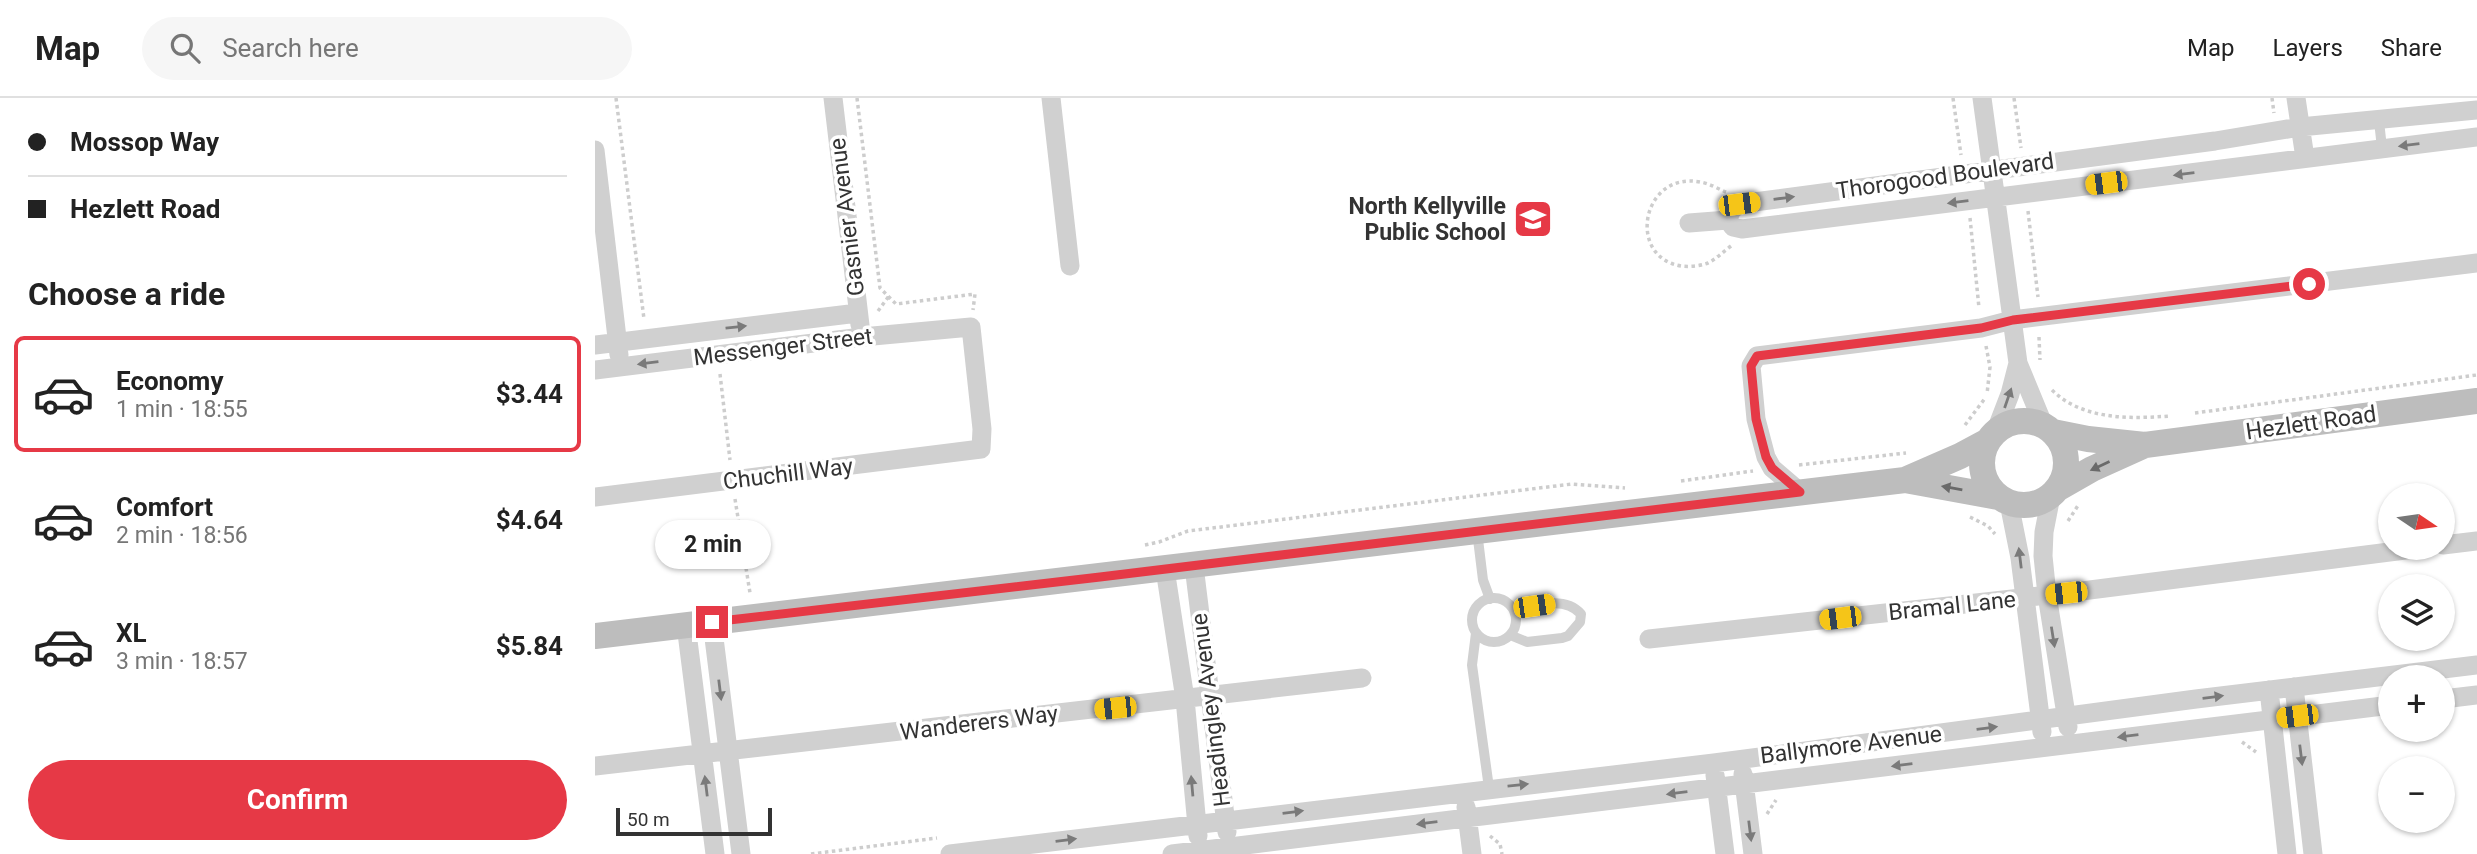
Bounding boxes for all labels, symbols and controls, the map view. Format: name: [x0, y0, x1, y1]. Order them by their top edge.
search box: [142, 17, 632, 80]
text: Map: [35, 29, 100, 68]
icon: search: [166, 29, 204, 67]
text: Search here: [222, 33, 359, 63]
text: Map: [2187, 34, 2235, 62]
text: Layers: [2273, 34, 2343, 62]
text: Share: [2381, 34, 2442, 62]
text: Mossop Way: [70, 127, 219, 157]
street label: Gasnier Avenue: [824, 136, 870, 298]
one-way arrow: [2398, 140, 2420, 151]
street label: Thorogood Boulevard: [1834, 147, 2056, 205]
one-way arrow: [2172, 169, 2194, 180]
car: [2084, 170, 2129, 196]
car: [1717, 191, 1762, 217]
one-way arrow: [1773, 192, 1795, 203]
place label: North Kellyville Public School: [1349, 193, 1506, 246]
text: Hezlett Road: [70, 194, 221, 224]
one-way arrow: [1947, 197, 1969, 208]
school or university icon: North Kellyville Public School: [1512, 198, 1554, 240]
route start: [2293, 268, 2325, 300]
text: Choose a ride: [28, 275, 225, 313]
one-way arrow: [725, 322, 747, 333]
street label: Messenger Street: [692, 323, 874, 371]
one-way arrow: [637, 357, 659, 368]
icon: car: [32, 363, 95, 426]
text: Economy: [116, 366, 223, 396]
text: $3.44: [496, 379, 563, 409]
one-way arrow: [2003, 388, 2014, 409]
text: 1 min · 18:55: [116, 396, 248, 423]
street label: Hezlett Road: [2244, 400, 2378, 446]
street label: Chuchill Way: [721, 453, 855, 495]
one-way arrow: [2090, 460, 2110, 472]
one-way arrow: [1941, 482, 1963, 493]
north arrow: [2378, 483, 2455, 560]
map controls: [2378, 483, 2455, 833]
icon: car: [32, 489, 95, 552]
text: Comfort: [116, 492, 213, 522]
text: $4.64: [496, 505, 563, 535]
callout: 2 min: [654, 520, 770, 570]
text: 2 min · 18:56: [116, 522, 248, 549]
text: 2 min: [684, 531, 742, 558]
one-way arrow: [2014, 547, 2025, 569]
button: layers: [2378, 574, 2455, 651]
car: [2045, 580, 2088, 606]
street label: Bramal Lane: [1887, 586, 2017, 626]
car: [1512, 593, 1557, 619]
car: [1818, 605, 1863, 631]
route end: [696, 606, 728, 638]
street label: Headingley Avenue: [1186, 612, 1236, 808]
icon: car: [32, 615, 95, 678]
text: XL: [116, 618, 147, 648]
one-way arrow: [2048, 626, 2059, 648]
text: $5.84: [496, 631, 563, 661]
text: 3 min · 18:57: [116, 648, 248, 675]
button: +: [2378, 665, 2455, 742]
one-way arrow: [715, 679, 726, 701]
one-way arrow: [2202, 691, 2224, 702]
car: [1094, 695, 1137, 721]
street label: Wanderers Way: [899, 700, 1060, 746]
car: [2275, 703, 2320, 729]
street label: Ballymore Avenue: [1759, 720, 1943, 770]
one-way arrow: [1977, 722, 1999, 733]
one-way arrow: [2117, 731, 2139, 742]
one-way arrow: [2296, 744, 2307, 766]
button: −: [2378, 756, 2455, 833]
one-way arrow: [1891, 759, 1913, 770]
button: Confirm: [28, 760, 567, 840]
one-way arrow: [701, 775, 712, 797]
one-way arrow: [1186, 775, 1197, 797]
one-way arrow: [1508, 779, 1530, 790]
one-way arrow: [1665, 787, 1687, 798]
scale bar: [616, 805, 772, 837]
one-way arrow: [1282, 807, 1304, 818]
text: 50 m: [627, 808, 670, 831]
one-way arrow: [1415, 818, 1437, 829]
one-way arrow: [1744, 820, 1755, 842]
one-way arrow: [1055, 834, 1077, 845]

